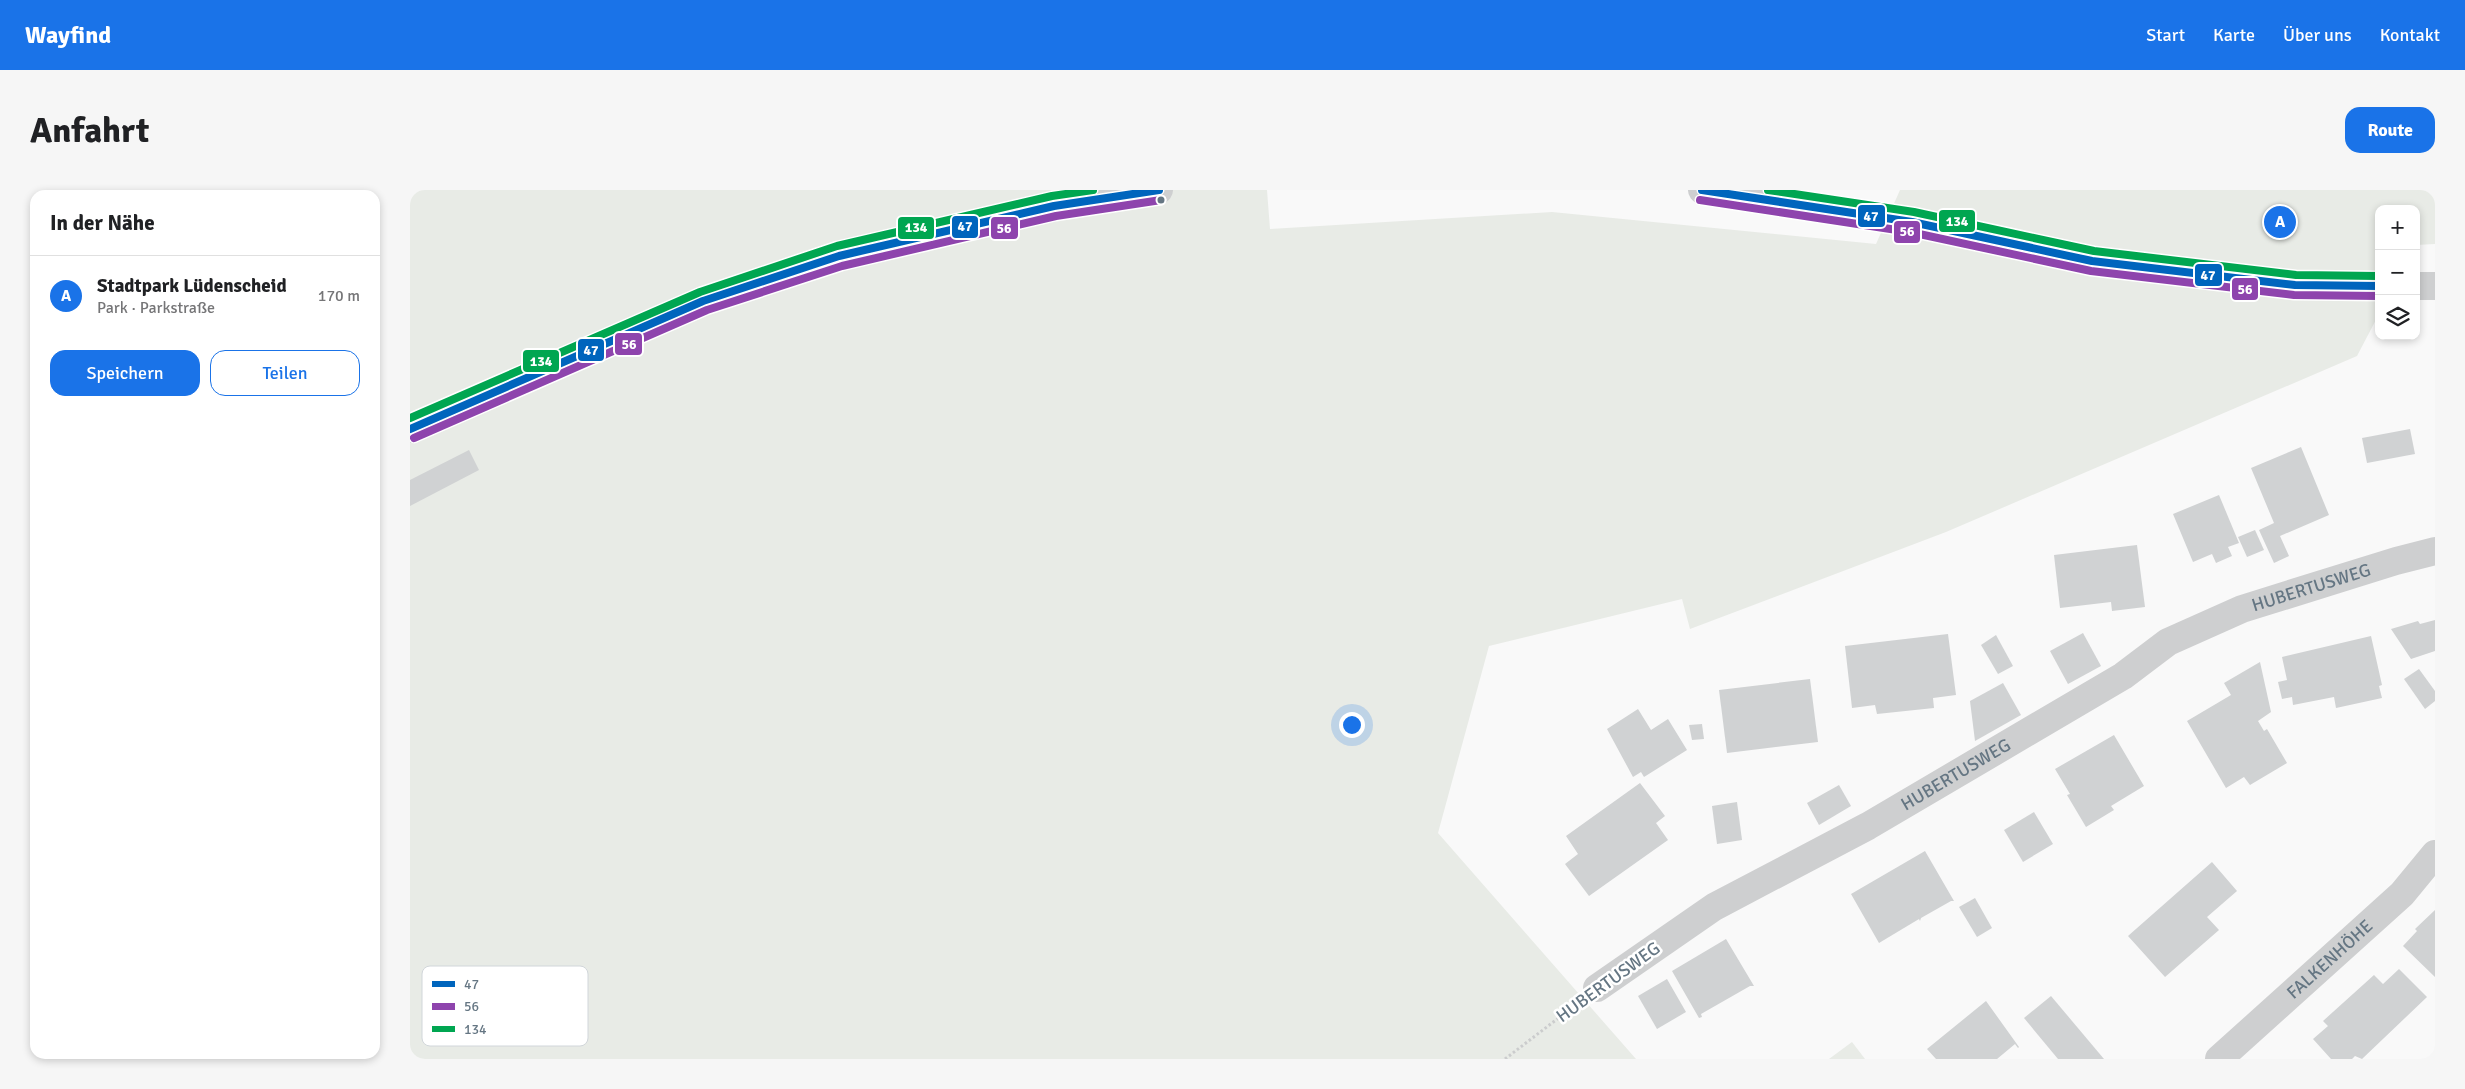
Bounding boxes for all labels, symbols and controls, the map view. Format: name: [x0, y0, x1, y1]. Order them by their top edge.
text: Wayfind: [25, 20, 111, 50]
text: Start: [2146, 24, 2185, 46]
text: Karte: [2213, 24, 2255, 46]
text: Über uns: [2283, 24, 2352, 46]
text: Kontakt: [2380, 24, 2440, 46]
button: Route: [2345, 107, 2435, 153]
text: Anfahrt: [30, 109, 149, 152]
unlabelled marker: [1156, 195, 1166, 205]
pin: A: [2264, 203, 2296, 241]
line badge: 47: [1857, 204, 1886, 228]
map controls: [2375, 205, 2420, 340]
button: +: [2375, 205, 2420, 250]
text: 47: [1863, 208, 1879, 225]
line badge: 134: [1938, 209, 1976, 233]
text: In der Nähe: [50, 210, 155, 236]
text: 134: [1946, 213, 1969, 230]
line badge: 47: [951, 215, 979, 239]
line badge: 134: [897, 216, 935, 240]
line badge: 56: [990, 216, 1019, 240]
text: 47: [957, 218, 973, 235]
text: 134: [905, 219, 928, 236]
text: 56: [996, 220, 1012, 237]
line badge: 56: [1893, 220, 1921, 244]
text: 56: [1899, 223, 1915, 240]
button: −: [2375, 250, 2420, 295]
line badge: 47: [2194, 263, 2223, 287]
text: 47: [2200, 267, 2216, 284]
text: Stadtpark Lüdenscheid: [97, 274, 287, 298]
line badge: 56: [2231, 277, 2259, 301]
text: 56: [2237, 281, 2253, 298]
text: A: [61, 286, 71, 306]
text: 170 m: [318, 286, 360, 306]
button: layers: [2375, 295, 2420, 340]
text: Park · Parkstraße: [97, 298, 215, 318]
line badge: 56: [614, 332, 643, 356]
text: 56: [621, 336, 637, 353]
line badge: 47: [577, 338, 605, 362]
text: 47: [583, 342, 599, 359]
line badge: 134: [522, 349, 560, 373]
button: Speichern: [50, 350, 200, 396]
button: Teilen: [210, 350, 360, 396]
text: 134: [530, 353, 553, 370]
street label: HUBERTUSWEG: [2249, 559, 2373, 616]
your location: [1339, 712, 1365, 738]
street label: HUBERTUSWEG: [1897, 734, 2014, 815]
street label: FALKENHÖHE: [2282, 915, 2377, 1004]
street label: HUBERTUSWEG: [1552, 937, 1664, 1027]
legend: [422, 966, 588, 1046]
text: 47: [464, 976, 479, 993]
text: 56: [464, 998, 479, 1015]
text: 134: [464, 1021, 487, 1038]

